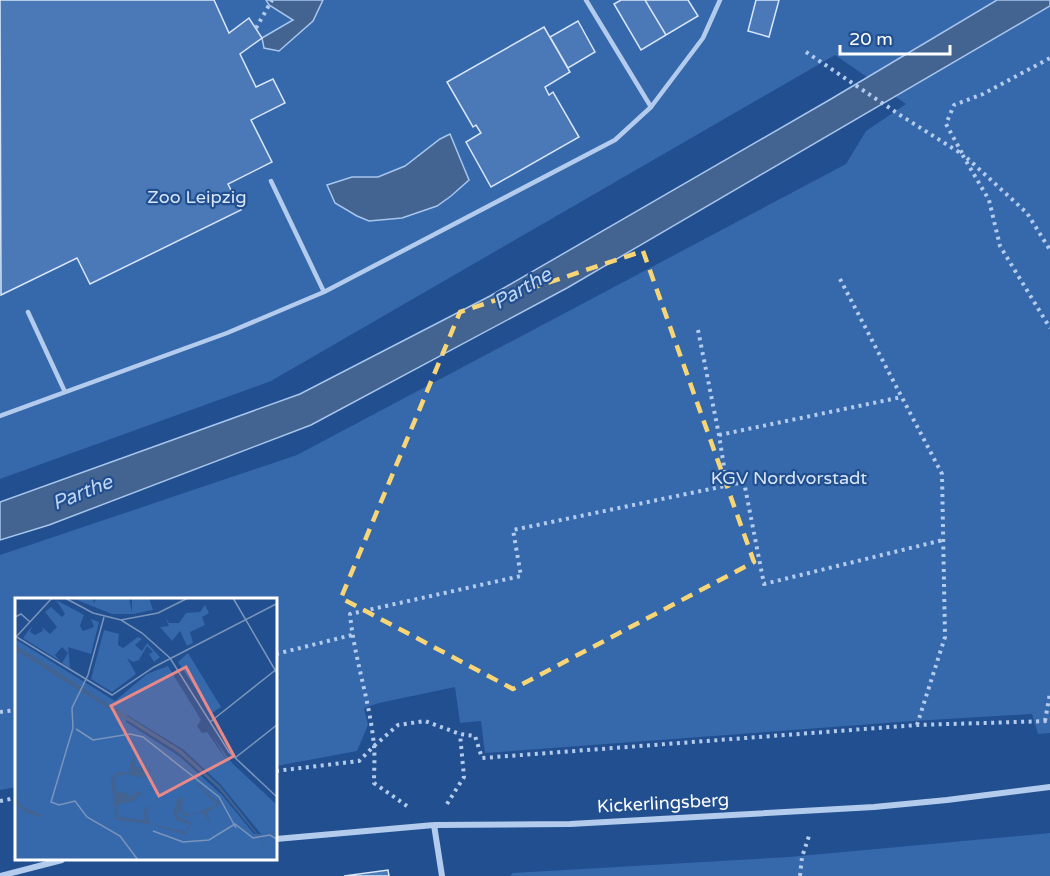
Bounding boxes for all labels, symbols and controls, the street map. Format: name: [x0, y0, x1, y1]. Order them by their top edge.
scale bar: [840, 18, 950, 56]
text: 20 m: [849, 28, 893, 50]
park label: Zoo Leipzig: [147, 186, 247, 208]
water label: Parthe: [489, 262, 557, 315]
park label: KGV Nordvorstadt: [711, 467, 867, 489]
water label: Parthe: [49, 469, 118, 516]
inset map: [15, 598, 278, 861]
street label: Kickerlingsberg: [596, 789, 730, 817]

